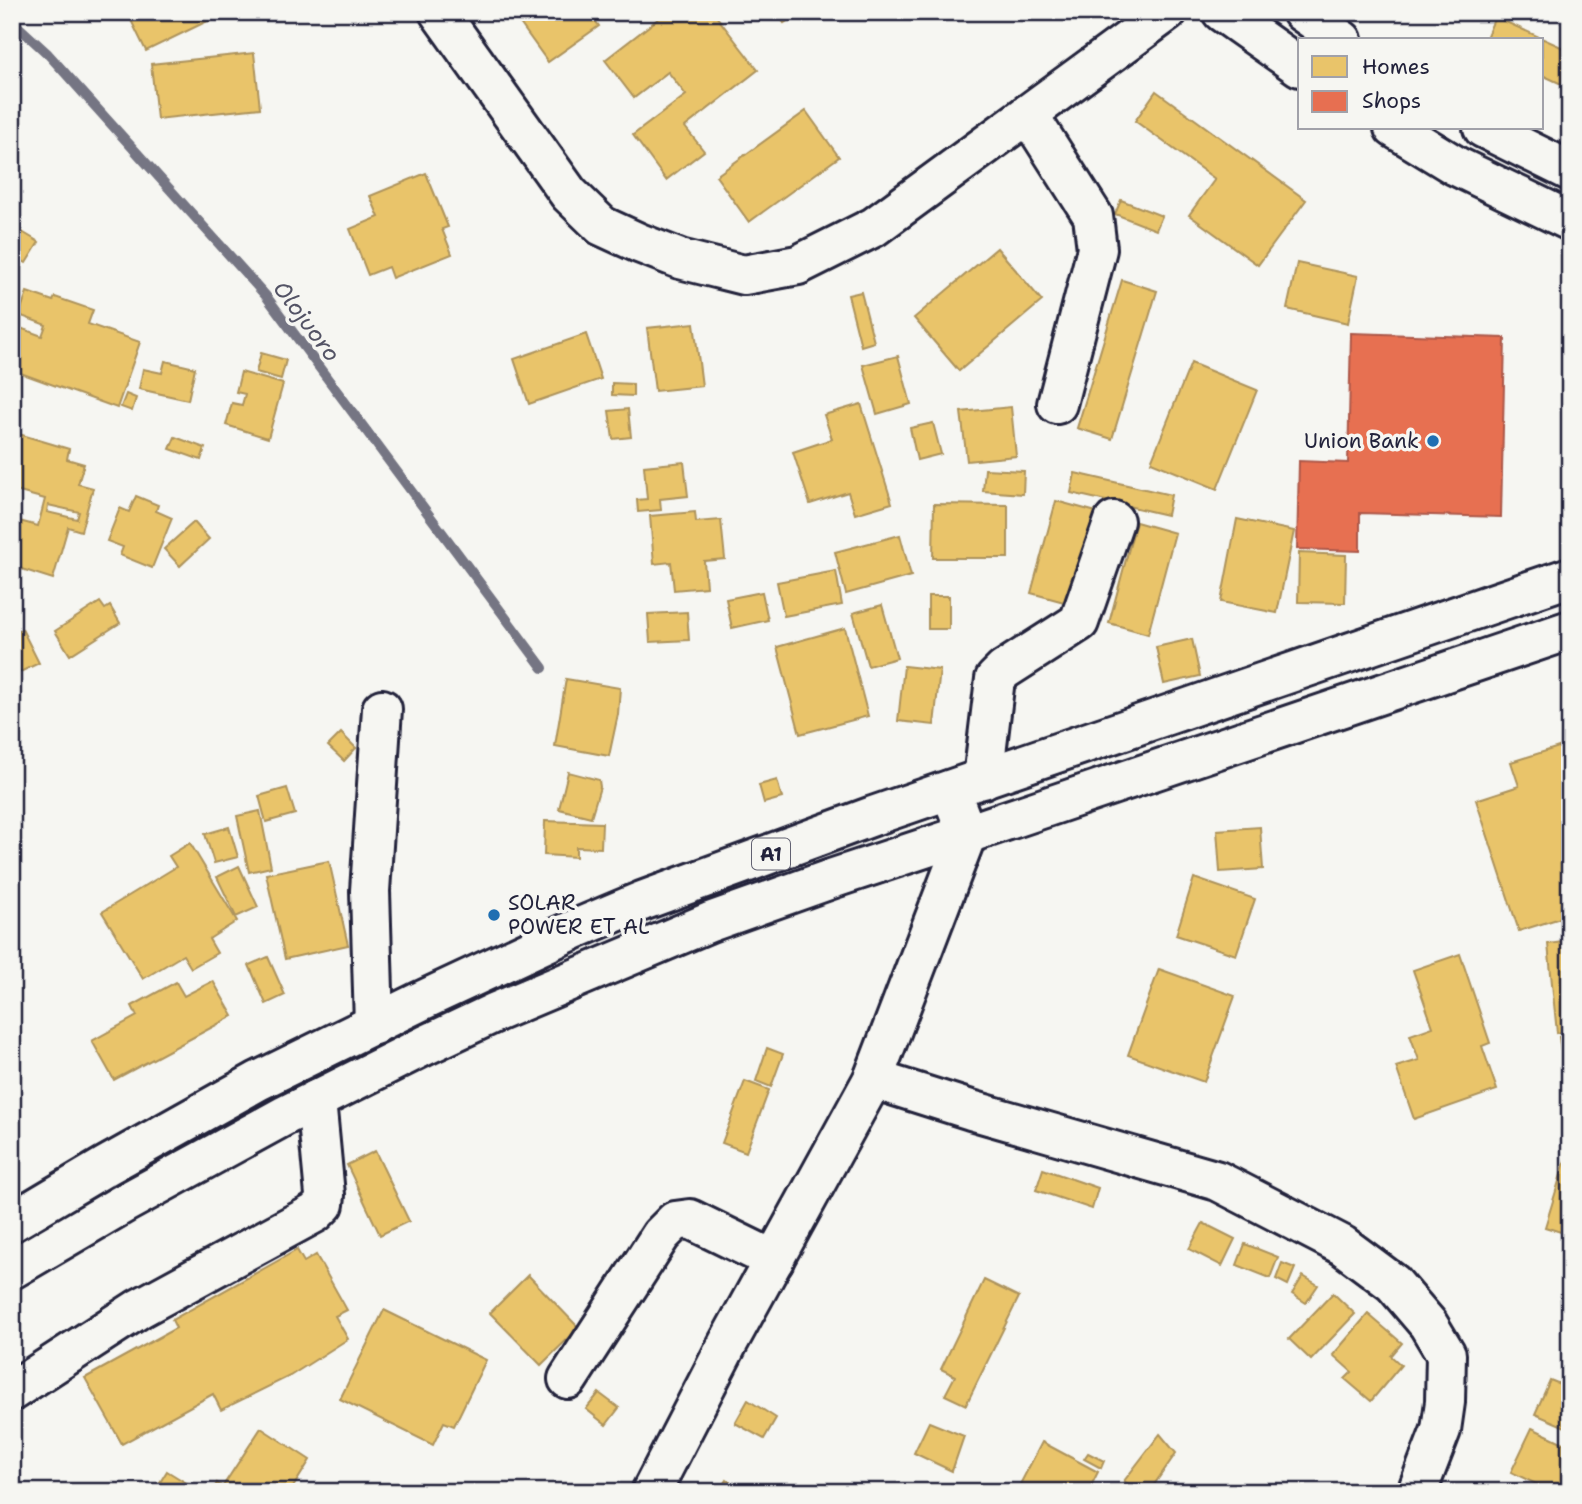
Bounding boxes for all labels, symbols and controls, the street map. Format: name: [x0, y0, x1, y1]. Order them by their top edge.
legend: [1298, 38, 1544, 130]
text: Homes: [1362, 53, 1430, 81]
text: Shops: [1362, 87, 1421, 115]
water label: Olojuoro: [267, 274, 347, 368]
place label: Union Bank: [1304, 427, 1419, 455]
marker: Union Bank: [1425, 433, 1441, 449]
road number: A1: [752, 838, 790, 870]
place label: SOLAR POWER ET AL: [508, 889, 650, 941]
marker: SOLAR POWER ET AL: [486, 907, 502, 923]

